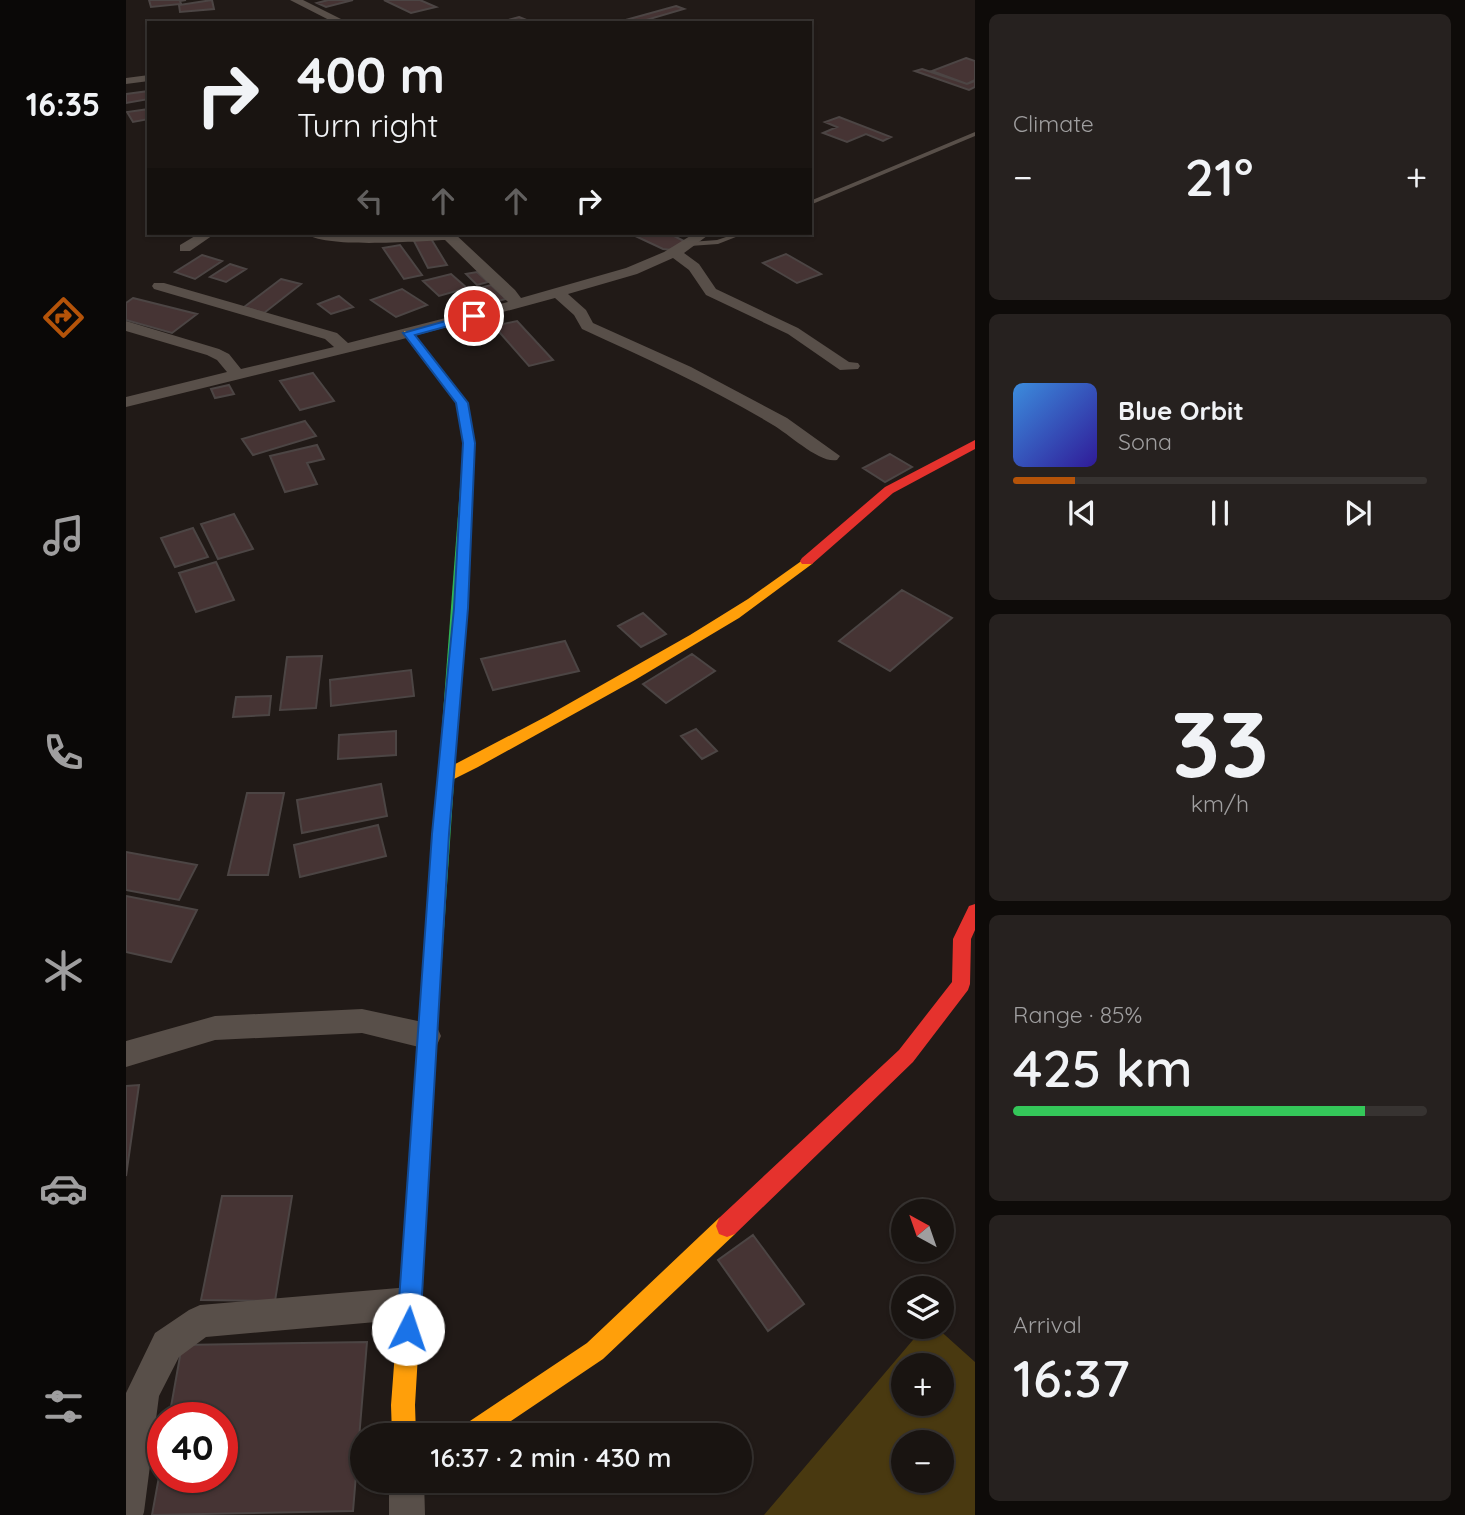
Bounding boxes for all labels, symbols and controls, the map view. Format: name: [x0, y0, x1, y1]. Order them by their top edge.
text: 400 m: [297, 44, 445, 105]
icon: right: [182, 49, 273, 140]
text: 16:35: [26, 84, 100, 124]
text: Turn right: [297, 105, 438, 145]
text: Climate: [1013, 109, 1094, 138]
text: 21°: [1185, 144, 1253, 209]
text: −: [1013, 153, 1033, 201]
text: +: [1406, 153, 1427, 201]
icon: left: [351, 182, 389, 220]
icon: ahead: [424, 182, 462, 220]
icon: ahead: [497, 182, 535, 220]
icon: right: [570, 182, 608, 220]
pin: [444, 286, 504, 346]
icon: directions: [39, 293, 88, 342]
icon: arrive: [455, 297, 493, 335]
text: Blue Orbit: [1118, 394, 1244, 427]
text: Sona: [1118, 427, 1172, 456]
icon: previous: [1063, 494, 1101, 532]
icon: pause: [1201, 494, 1239, 532]
icon: next: [1339, 494, 1377, 532]
icon: music: [39, 511, 88, 560]
text: 33: [1171, 686, 1269, 800]
icon: phone: [39, 728, 88, 777]
text: km/h: [1191, 789, 1249, 818]
icon: climate: [39, 946, 88, 995]
text: Range · 85%: [1013, 1000, 1142, 1029]
text: 425 km: [1013, 1035, 1193, 1100]
icon: car: [39, 1164, 88, 1213]
north arrow: [891, 1199, 954, 1262]
map controls: [891, 1199, 954, 1493]
button: layers: [891, 1276, 954, 1339]
position arrow: [371, 1292, 445, 1366]
text: Arrival: [1013, 1310, 1082, 1339]
text: 16:37: [1013, 1345, 1130, 1410]
button: +: [891, 1353, 954, 1416]
icon: filters: [39, 1382, 88, 1431]
speed limit sign: 40: [147, 1402, 238, 1493]
button: −: [891, 1430, 954, 1493]
text: 16:37 · 2 min · 430 m: [431, 1441, 672, 1474]

